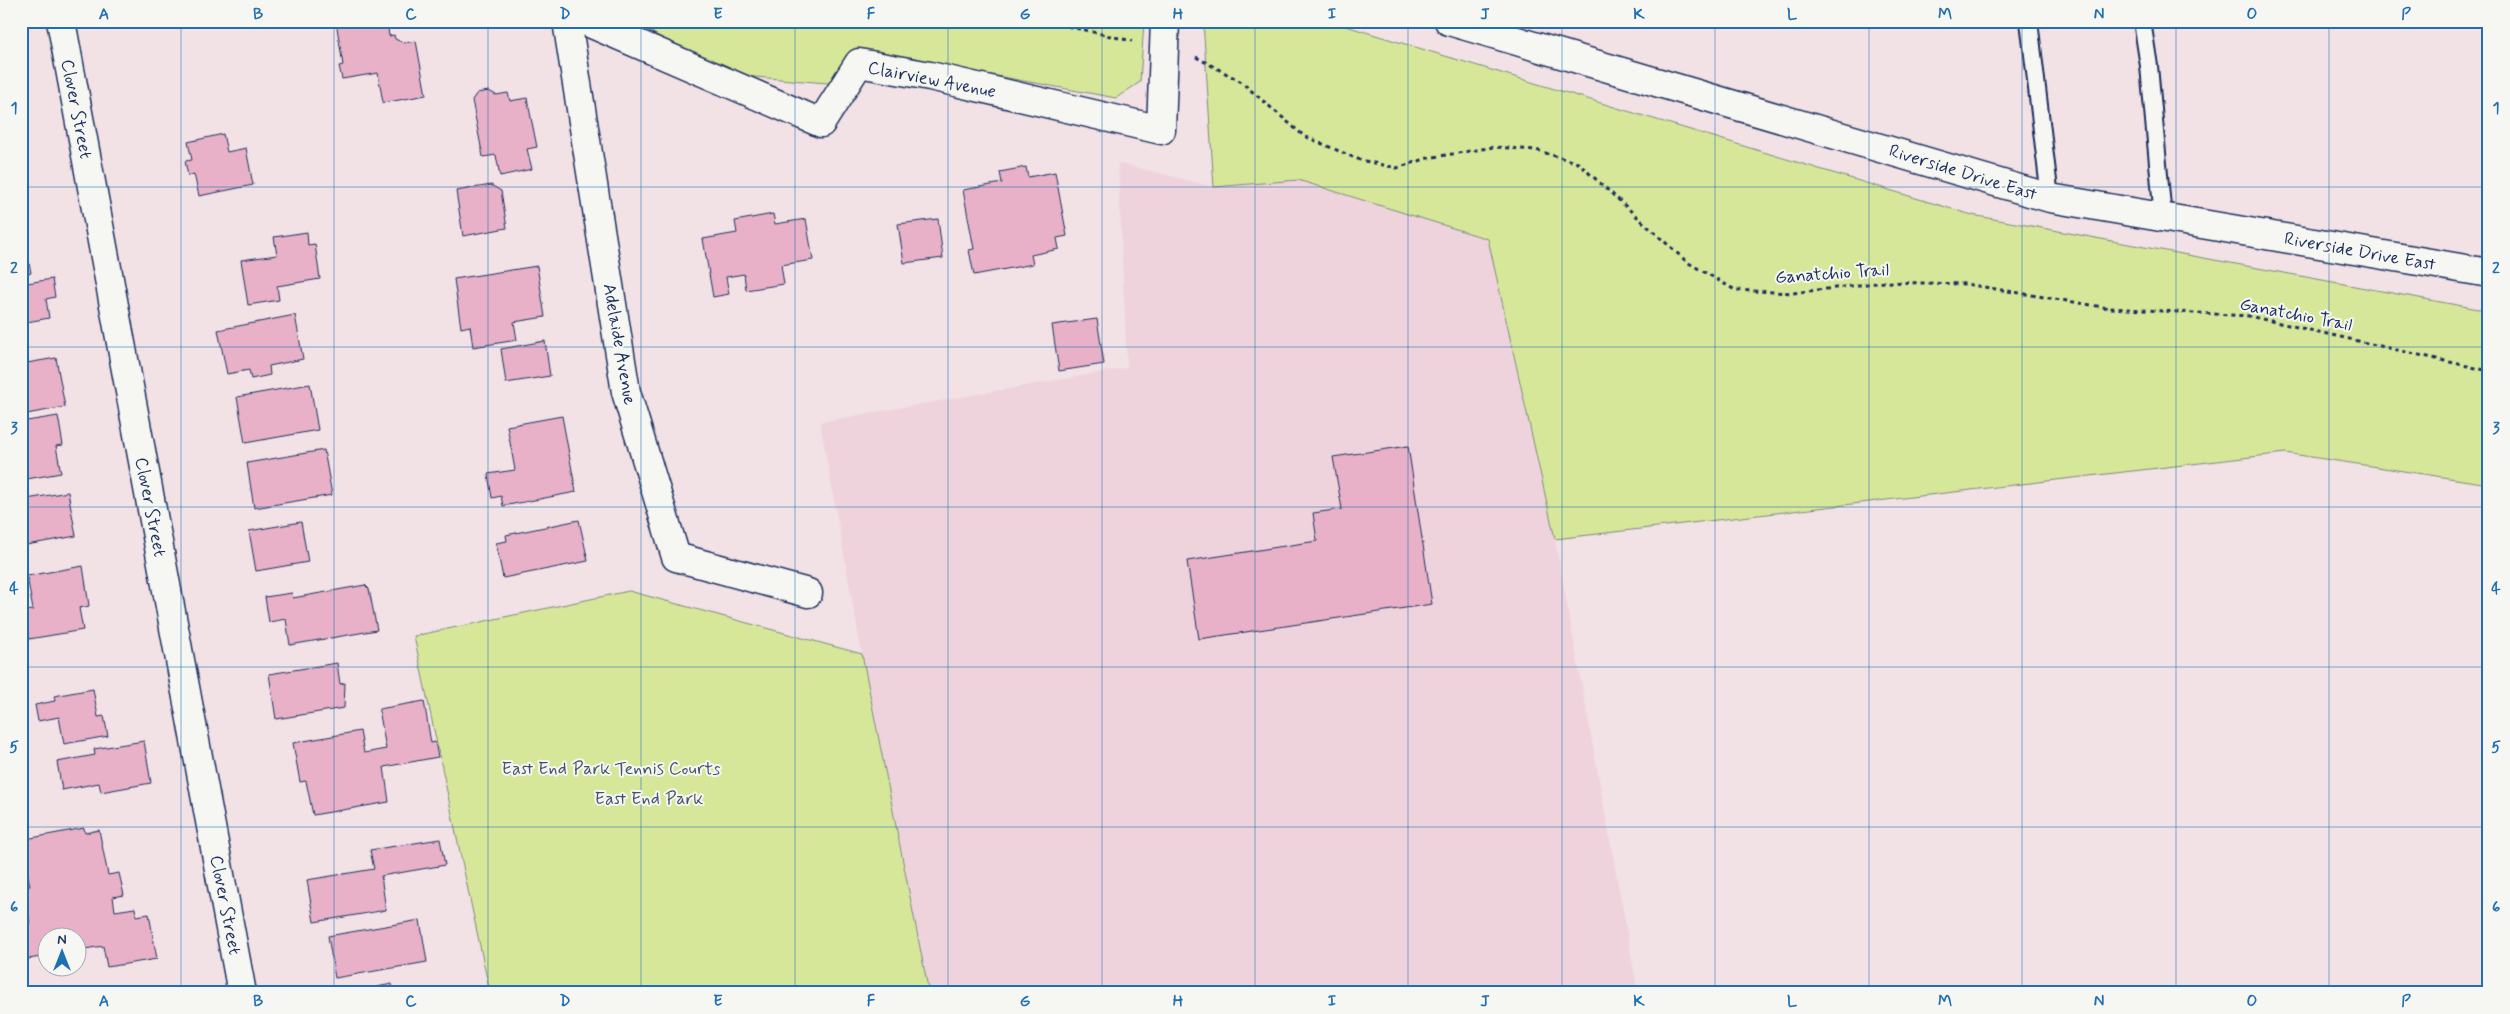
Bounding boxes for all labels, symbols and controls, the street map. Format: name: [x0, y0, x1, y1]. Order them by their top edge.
text: A: [99, 4, 109, 25]
text: B: [253, 4, 263, 25]
text: C: [405, 4, 417, 25]
text: D: [559, 4, 571, 25]
text: E: [713, 4, 723, 25]
text: F: [867, 4, 876, 25]
text: G: [1020, 4, 1031, 25]
text: H: [1173, 4, 1184, 25]
text: I: [1328, 4, 1337, 25]
text: J: [1480, 4, 1490, 25]
text: K: [1633, 4, 1645, 25]
text: L: [1787, 4, 1798, 25]
text: M: [1938, 4, 1952, 25]
text: N: [2094, 4, 2104, 25]
text: O: [2247, 4, 2258, 25]
text: P: [2401, 4, 2411, 25]
street label: Clairview Avenue: [866, 56, 998, 104]
street label: Clover Street: [55, 57, 97, 161]
text: 1: [10, 98, 18, 119]
text: 1: [2492, 98, 2500, 119]
street label: Riverside Drive East: [1886, 139, 2040, 207]
street label: Riverside Drive East: [2282, 227, 2438, 277]
text: 2: [10, 258, 18, 279]
street label: Ganatchio Trail: [1774, 258, 1890, 290]
text: 2: [2492, 258, 2500, 279]
street label: Adelaide Avenue: [597, 281, 642, 407]
street label: Ganatchio Trail: [2238, 292, 2354, 338]
text: 3: [10, 418, 18, 439]
text: 3: [2492, 418, 2500, 439]
street label: Clover Street: [129, 455, 171, 559]
text: 4: [9, 578, 19, 599]
text: 4: [2491, 578, 2501, 599]
text: 5: [9, 737, 19, 758]
text: 5: [2491, 737, 2501, 758]
park label: East End Park Tennis Courts: [501, 757, 721, 781]
park label: East End Park: [594, 787, 704, 811]
street label: Clover Street: [204, 853, 246, 957]
text: 6: [10, 897, 18, 918]
text: 6: [2492, 897, 2500, 918]
north arrow: [38, 926, 88, 976]
text: N: [57, 931, 67, 949]
text: A: [99, 991, 109, 1012]
text: B: [253, 991, 263, 1012]
text: C: [405, 991, 417, 1012]
text: D: [559, 991, 571, 1012]
text: E: [713, 991, 723, 1012]
text: F: [867, 991, 876, 1012]
text: G: [1020, 991, 1031, 1012]
text: H: [1173, 991, 1184, 1012]
text: I: [1328, 991, 1337, 1012]
text: J: [1480, 991, 1490, 1012]
text: K: [1633, 991, 1645, 1012]
text: L: [1787, 991, 1798, 1012]
text: M: [1938, 991, 1952, 1012]
text: N: [2094, 991, 2104, 1012]
text: O: [2247, 991, 2258, 1012]
text: P: [2401, 991, 2411, 1012]

